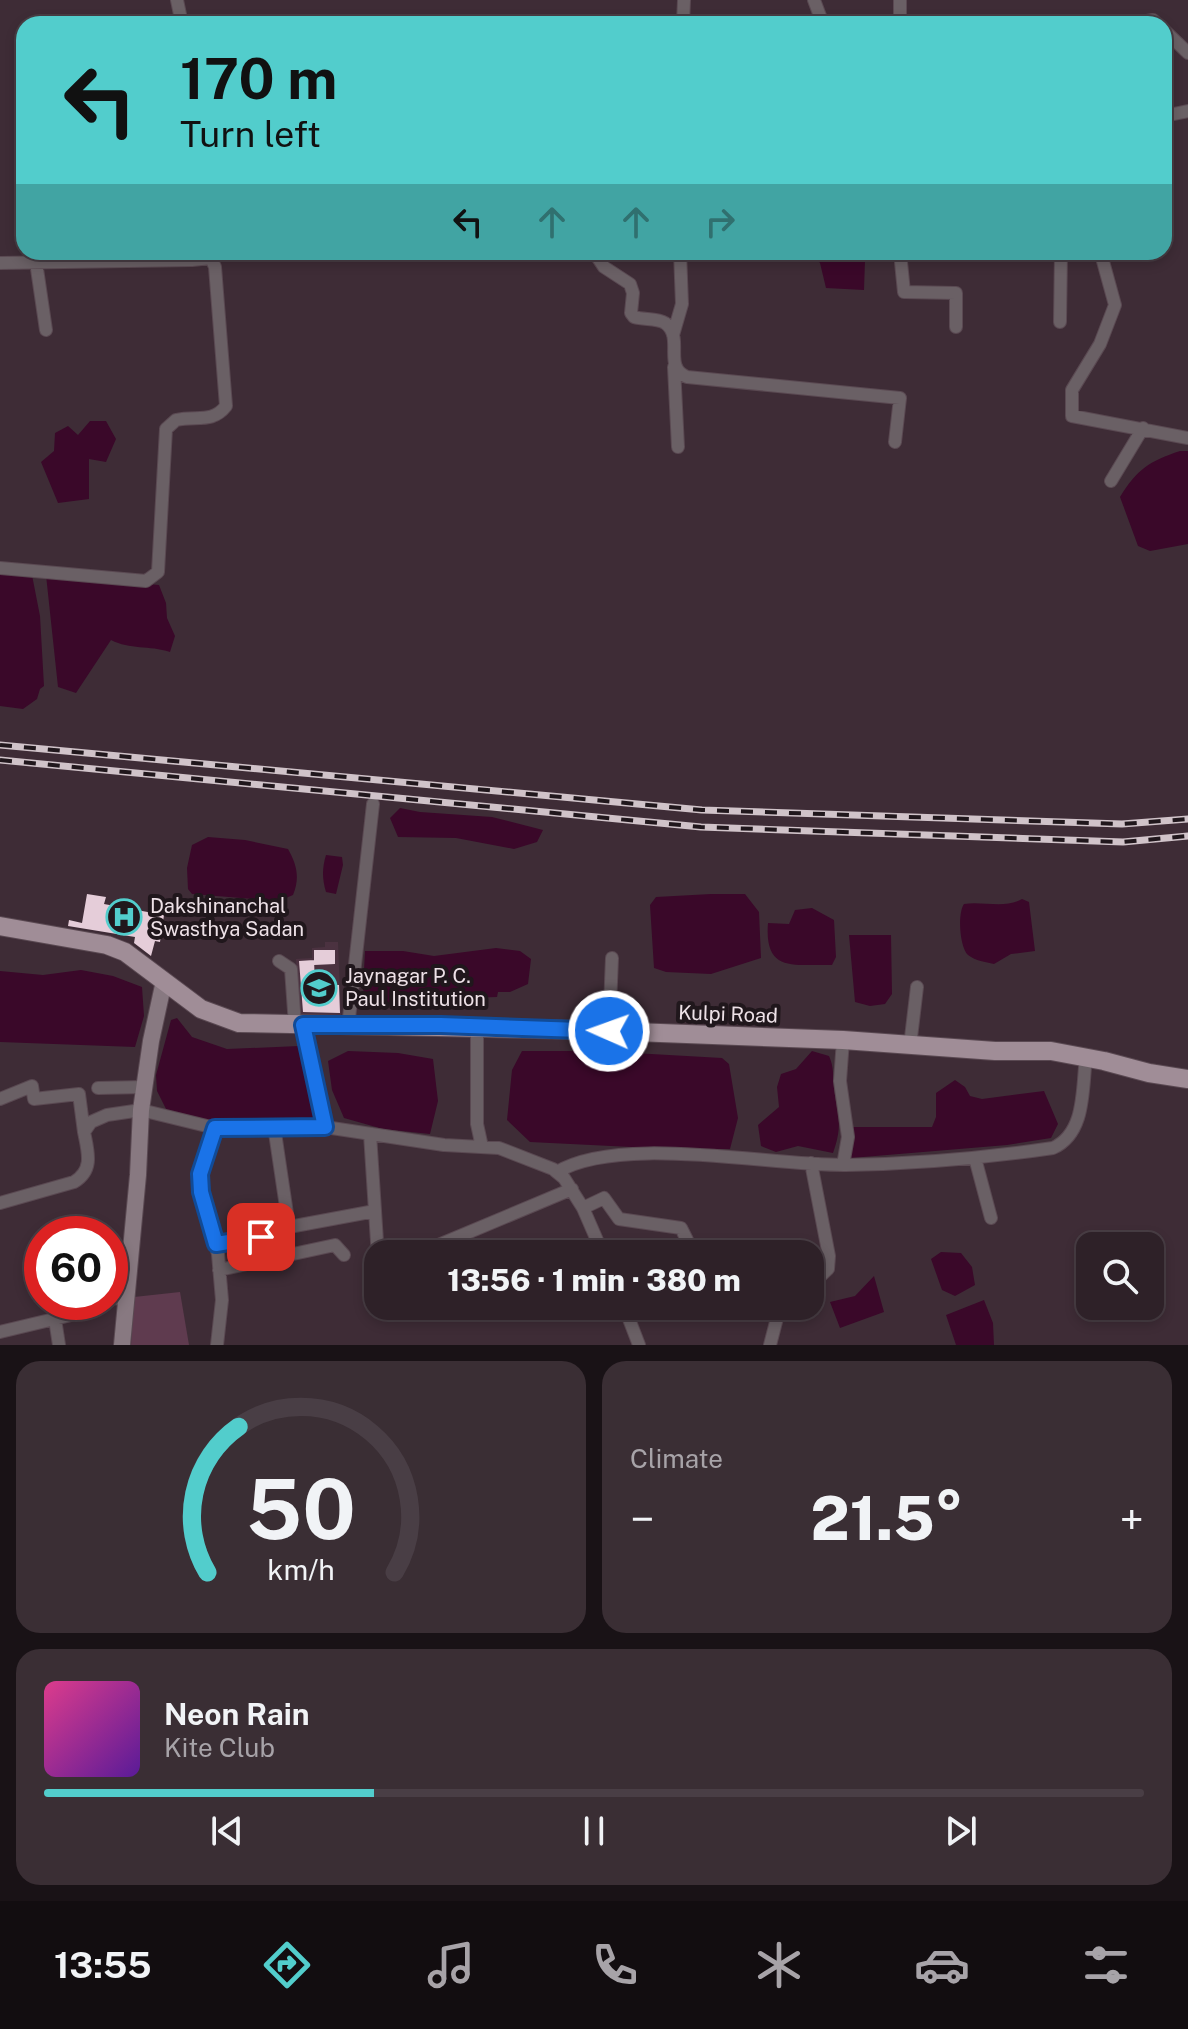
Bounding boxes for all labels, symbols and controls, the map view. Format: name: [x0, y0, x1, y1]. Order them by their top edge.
text: 170 m: [180, 46, 337, 112]
icon: left: [48, 48, 152, 152]
text: Turn left: [180, 113, 321, 155]
icon: left: [446, 200, 490, 244]
icon: ahead: [530, 200, 574, 244]
icon: ahead: [614, 200, 658, 244]
icon: right: [698, 200, 742, 244]
place label: Dakshinanchal Swasthya Sadan: [150, 894, 304, 941]
hospital icon: Dakshinanchal Swasthya Sadan: [105, 898, 143, 936]
place label: Jaynagar P. C. Paul Institution: [345, 964, 486, 1011]
school or university icon: Jaynagar P. C. Paul Institution: [300, 969, 338, 1007]
position arrow: [567, 989, 651, 1073]
street label: Kulpi Road: [678, 1000, 778, 1028]
pin: [227, 1203, 295, 1271]
icon: arrive: [239, 1215, 283, 1259]
speed limit sign: 60: [24, 1216, 128, 1320]
map controls: [1076, 1232, 1164, 1320]
button: search: [1076, 1232, 1164, 1320]
text: 13:56 · 1 min · 380 m: [447, 1262, 741, 1298]
text: Climate: [630, 1443, 723, 1474]
text: 50: [246, 1460, 356, 1558]
text: 21.5°: [811, 1483, 964, 1554]
text: −: [630, 1493, 654, 1545]
text: +: [1120, 1493, 1144, 1545]
text: km/h: [267, 1553, 335, 1586]
text: Neon Rain: [164, 1696, 310, 1732]
text: Kite Club: [164, 1732, 275, 1763]
icon: previous: [205, 1809, 249, 1853]
icon: pause: [572, 1809, 616, 1853]
icon: next: [939, 1809, 983, 1853]
icon: directions: [259, 1937, 315, 1993]
icon: music: [423, 1937, 479, 1993]
icon: phone: [587, 1937, 643, 1993]
icon: climate: [751, 1937, 807, 1993]
icon: car: [914, 1937, 970, 1993]
icon: filters: [1078, 1937, 1134, 1993]
text: 13:55: [54, 1944, 152, 1986]

